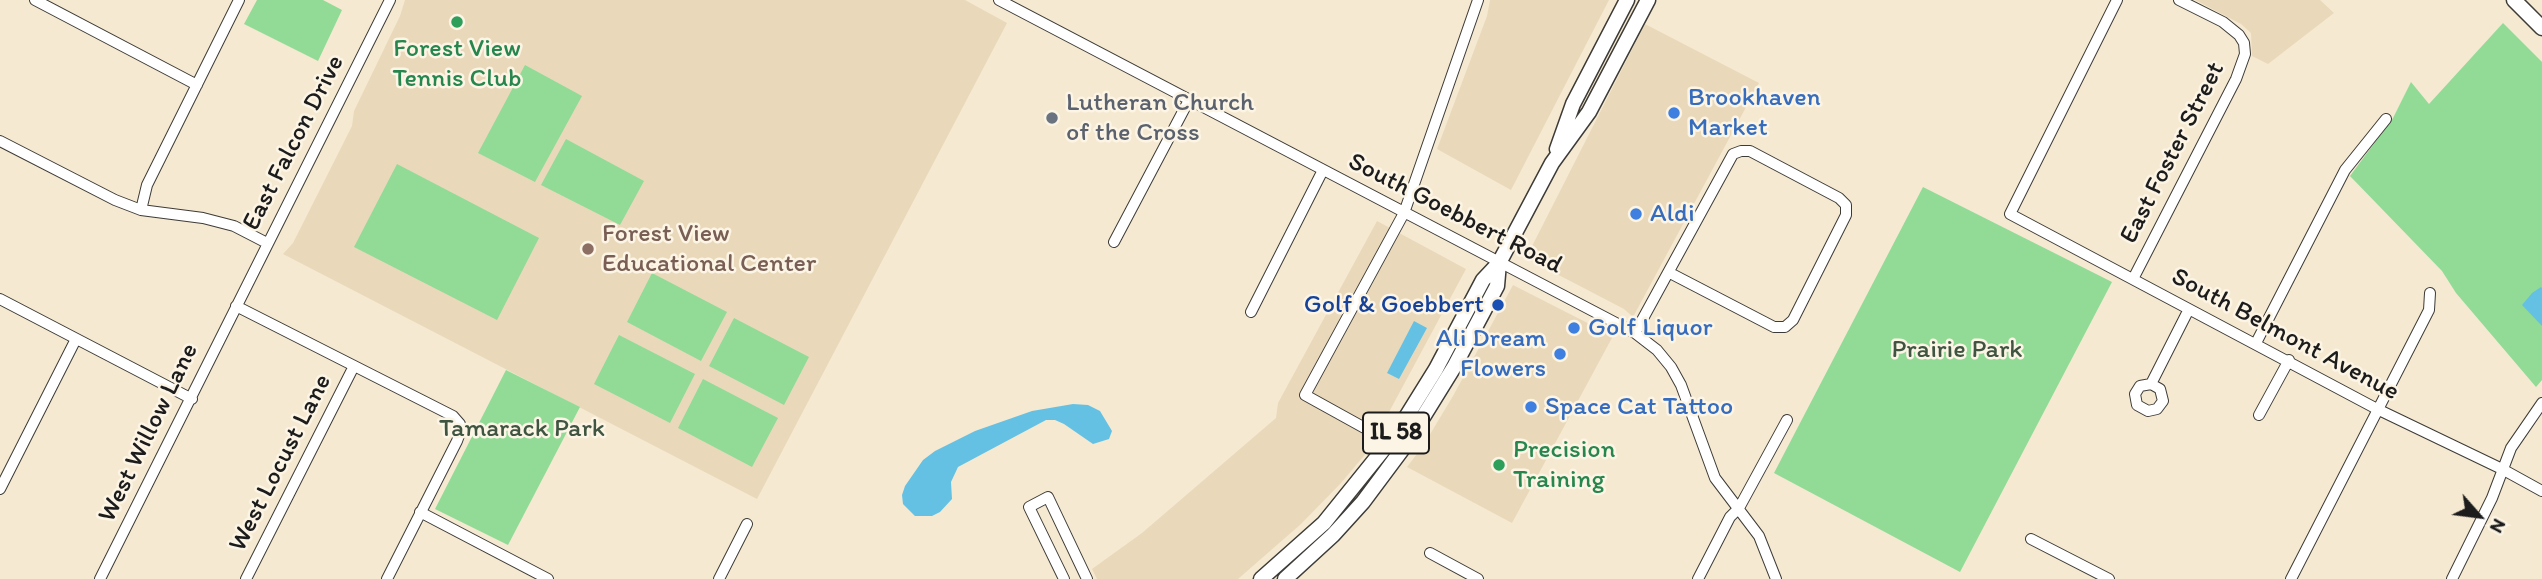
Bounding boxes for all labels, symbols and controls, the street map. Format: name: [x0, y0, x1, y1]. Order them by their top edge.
marker: Forest View Tennis Club: [449, 14, 465, 30]
place label: Forest View Tennis Club: [392, 33, 522, 94]
street label: East Falcon Drive: [236, 50, 352, 236]
street label: East Foster Street: [2114, 57, 2232, 249]
place label: Brookhaven Market: [1688, 82, 1821, 144]
place label: Lutheran Church of the Cross: [1066, 87, 1254, 148]
marker: Brookhaven Market: [1666, 105, 1682, 121]
marker: Lutheran Church of the Cross: [1044, 110, 1060, 126]
street label: South Goebbert Road: [1343, 146, 1567, 282]
place label: Aldi: [1650, 198, 1695, 230]
marker: Aldi: [1628, 206, 1644, 222]
place label: Forest View Educational Center: [602, 218, 816, 280]
marker: Forest View Educational Center: [580, 241, 596, 257]
street label: South Belmont Avenue: [2166, 262, 2404, 408]
place label: Golf & Goebbert: [1304, 289, 1484, 321]
marker: Golf & Goebbert: [1490, 297, 1506, 313]
place label: Golf Liquor: [1588, 312, 1713, 344]
marker: Golf Liquor: [1566, 320, 1582, 336]
place label: Ali Dream Flowers: [1436, 323, 1546, 384]
park label: Prairie Park: [1891, 334, 2023, 366]
street label: West Willow Lane: [92, 339, 206, 527]
marker: Ali Dream Flowers: [1552, 346, 1568, 362]
street label: West Locust Lane: [223, 369, 339, 557]
place label: Space Cat Tattoo: [1545, 391, 1733, 423]
marker: Space Cat Tattoo: [1523, 399, 1539, 415]
road number: IL 58: [1363, 412, 1429, 453]
park label: Tamarack Park: [439, 413, 605, 445]
place label: Precision Training: [1513, 434, 1615, 496]
marker: Precision Training: [1491, 457, 1507, 473]
north arrow: [2444, 481, 2514, 551]
text: N: [2485, 515, 2511, 537]

